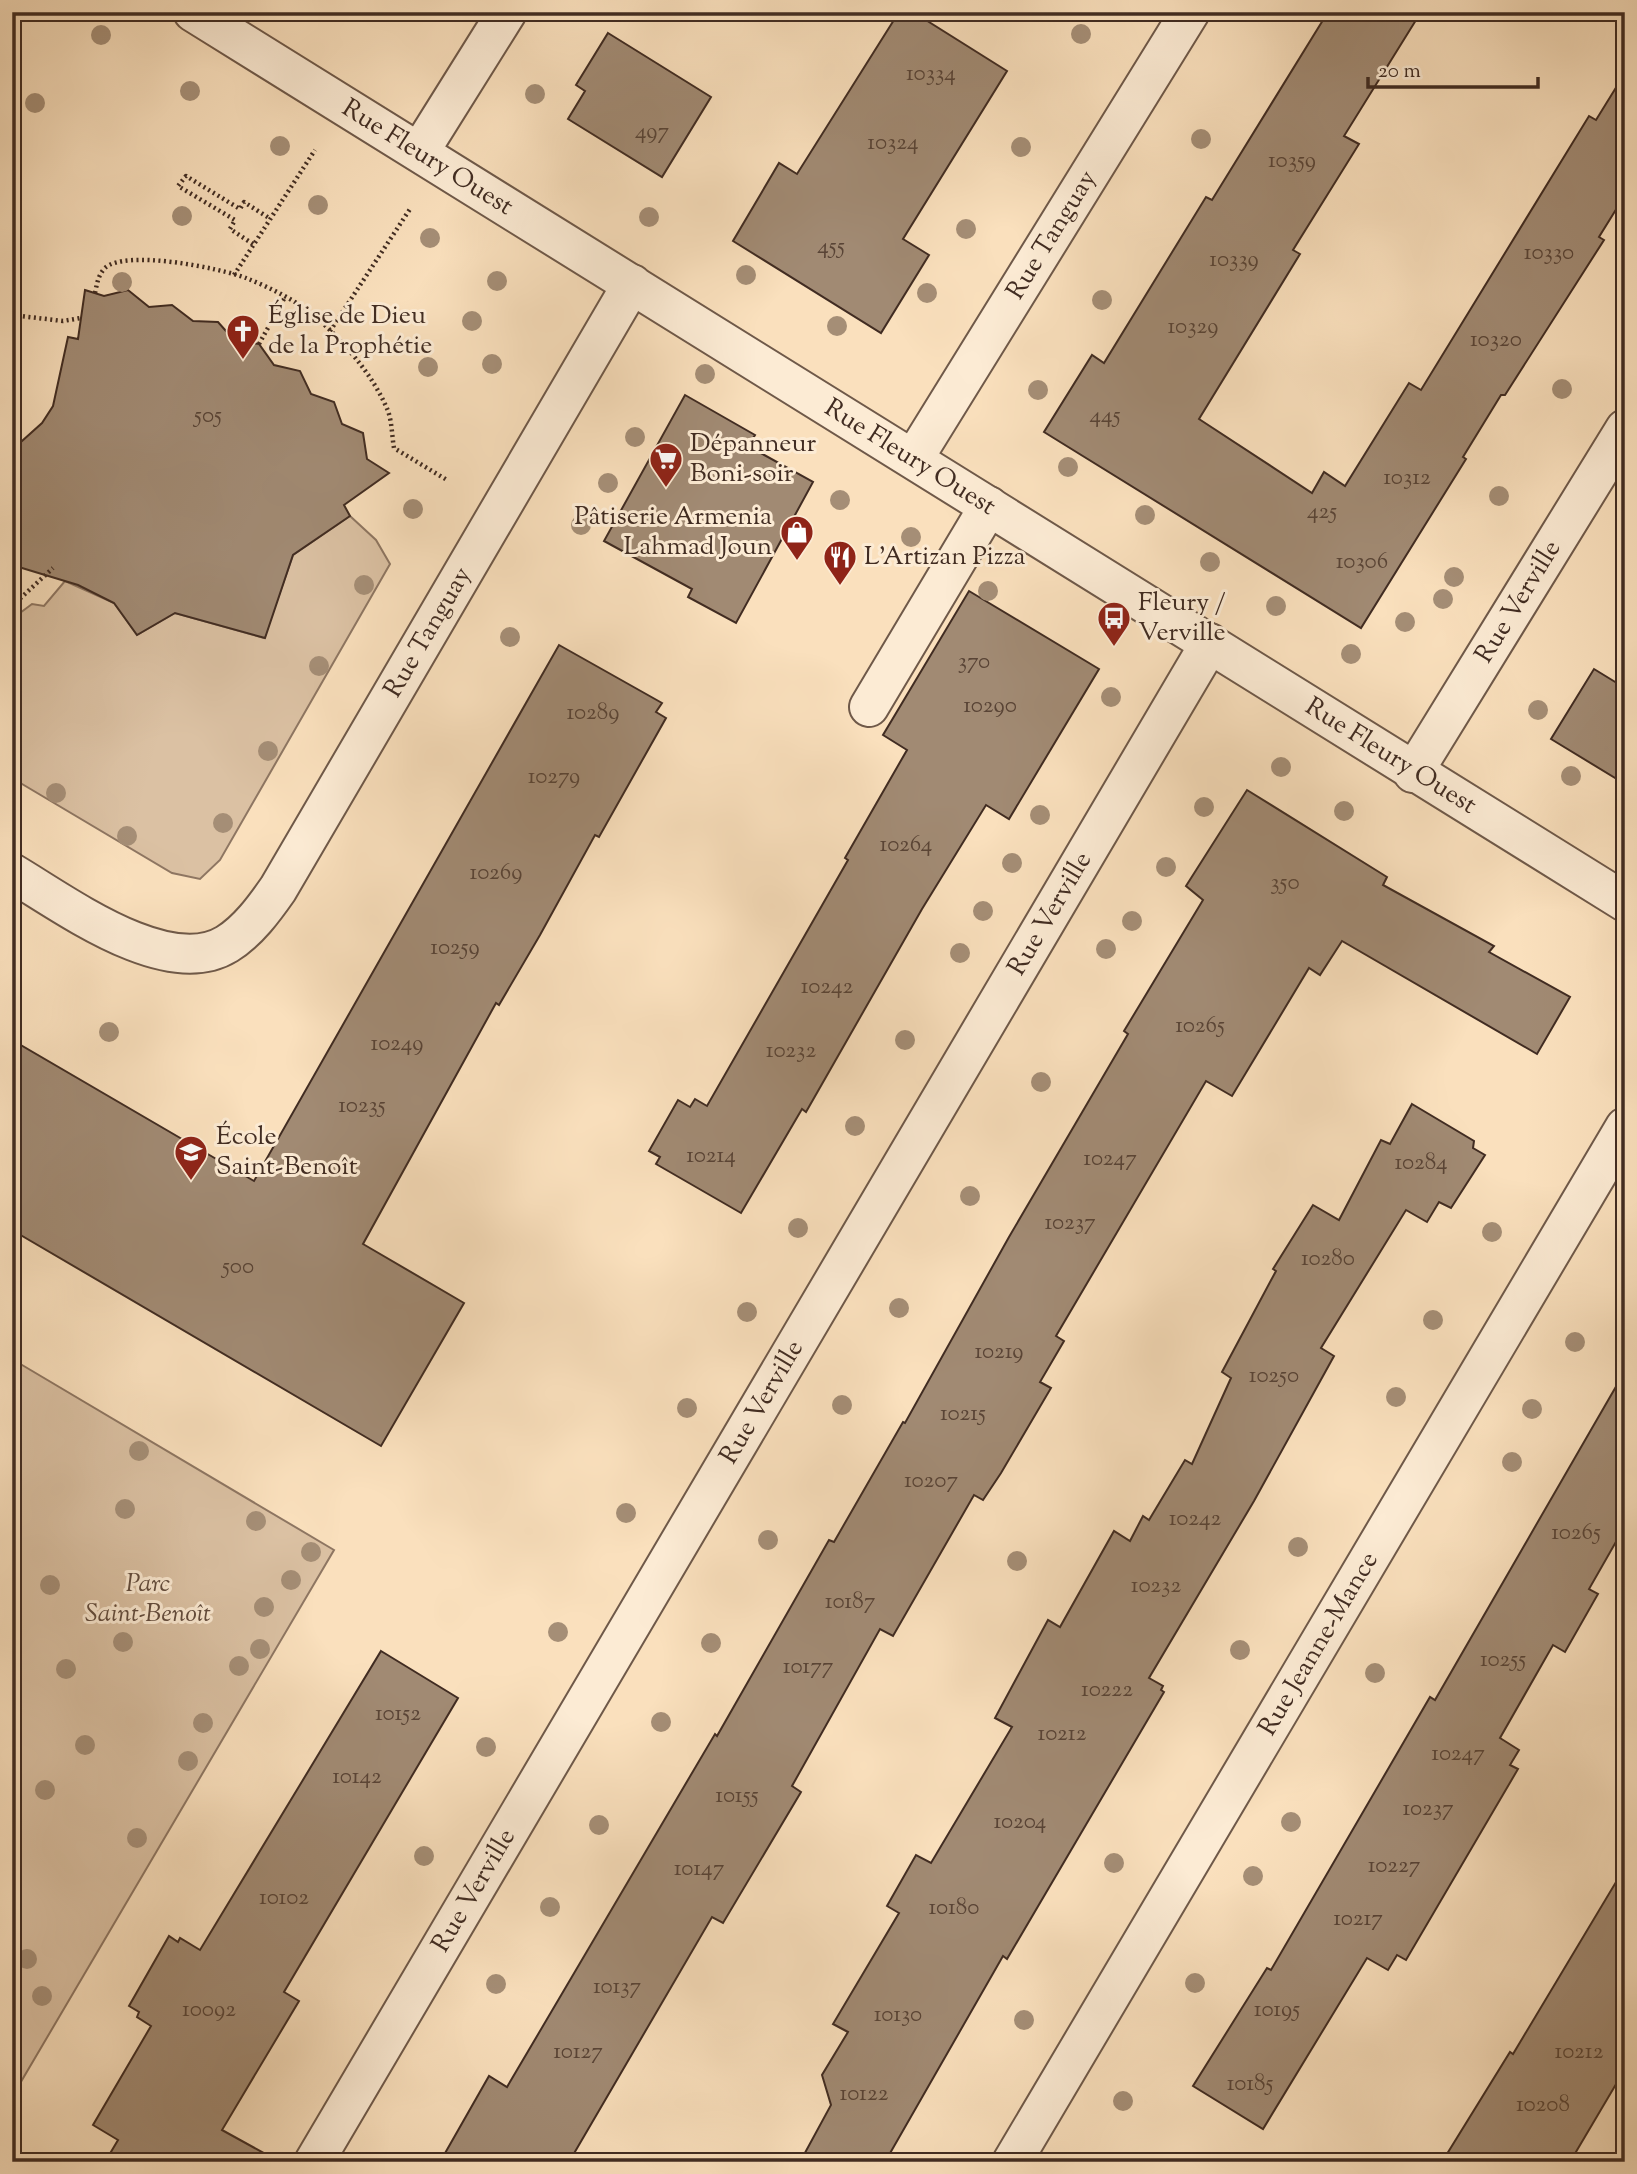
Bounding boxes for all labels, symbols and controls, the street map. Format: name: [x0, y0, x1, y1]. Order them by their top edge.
scale bar: [1368, 46, 1537, 90]
text: 20 m: [1378, 57, 1421, 87]
house number: 10334: [906, 58, 956, 91]
street label: Rue Fleury Ouest: [335, 90, 520, 225]
house number: 497: [635, 116, 670, 149]
house number: 10324: [867, 127, 919, 160]
house number: 10359: [1268, 145, 1316, 178]
street label: Rue Tanguay: [998, 163, 1106, 307]
house number: 455: [817, 231, 845, 264]
house number: 10330: [1524, 237, 1574, 270]
house number: 10339: [1209, 244, 1259, 277]
place label: Église de Dieu de la Prophétie: [268, 298, 432, 365]
house number: 10329: [1168, 311, 1219, 344]
church icon: Église de Dieu de la Prophétie: [224, 312, 262, 361]
house number: 10320: [1470, 324, 1522, 357]
street label: Rue Fleury Ouest: [817, 390, 1003, 525]
house number: 505: [192, 400, 222, 433]
house number: 445: [1089, 400, 1121, 433]
place label: Dépanneur Boni-soir: [690, 426, 816, 493]
supermarket icon: Dépanneur Boni-soir: [647, 440, 685, 489]
house number: 10312: [1383, 462, 1431, 495]
house number: 425: [1307, 496, 1337, 529]
place label: Pâtiserie Armenia Lahmad Joun: [574, 499, 772, 566]
shop icon: Pâtiserie Armenia Lahmad Joun: [778, 513, 816, 562]
street label: Rue Verville: [1466, 533, 1570, 670]
restaurant icon: L'Artizan Pizza: [821, 538, 859, 587]
place label: L'Artizan Pizza: [864, 539, 1026, 576]
house number: 10306: [1336, 546, 1388, 579]
street label: Rue Tanguay: [375, 560, 481, 705]
place label: Fleury / Verville: [1138, 585, 1226, 652]
bus stop icon: Fleury / Verville: [1095, 599, 1133, 648]
house number: 370: [958, 646, 990, 679]
street label: Rue Fleury Ouest: [1298, 689, 1484, 824]
house number: 10290: [963, 690, 1017, 723]
house number: 10289: [567, 697, 619, 730]
house number: 10279: [528, 761, 580, 794]
house number: 10264: [880, 829, 932, 862]
street label: Rue Verville: [999, 845, 1101, 983]
house number: 10269: [470, 857, 522, 890]
house number: 350: [1270, 867, 1300, 900]
house number: 10259: [430, 932, 480, 965]
house number: 10242: [801, 971, 854, 1004]
house number: 10265: [1175, 1010, 1225, 1043]
house number: 10249: [371, 1028, 423, 1061]
house number: 10232: [766, 1035, 816, 1068]
house number: 10235: [338, 1090, 386, 1123]
place label: École Saint-Benoît: [216, 1119, 358, 1186]
school or university icon: École Saint-Benoît: [172, 1133, 210, 1182]
house number: 10214: [686, 1140, 736, 1173]
house number: 10247: [1083, 1143, 1137, 1176]
house number: 10284: [1394, 1147, 1448, 1180]
house number: 10237: [1044, 1207, 1096, 1240]
house number: 10280: [1301, 1243, 1355, 1276]
house number: 500: [220, 1251, 254, 1284]
street label: Rue Verville: [711, 1333, 813, 1471]
house number: 10219: [974, 1336, 1024, 1369]
house number: 10250: [1249, 1360, 1299, 1393]
house number: 10215: [940, 1398, 986, 1431]
house number: 10207: [904, 1465, 958, 1498]
house number: 10242: [1169, 1503, 1222, 1536]
house number: 10265: [1551, 1517, 1601, 1550]
street label: Rue Jeanne-Mance: [1250, 1545, 1388, 1743]
park label: Parc Saint-Benoît: [85, 1566, 211, 1633]
house number: 10232: [1131, 1570, 1181, 1603]
house number: 10187: [825, 1586, 876, 1619]
house number: 10255: [1480, 1644, 1526, 1677]
house number: 10177: [783, 1651, 834, 1684]
house number: 10222: [1081, 1674, 1133, 1707]
house number: 10152: [375, 1698, 421, 1731]
house number: 10212: [1038, 1718, 1087, 1751]
house number: 10247: [1431, 1738, 1485, 1771]
house number: 10142: [332, 1761, 382, 1794]
house number: 10155: [715, 1780, 759, 1813]
house number: 10237: [1402, 1793, 1454, 1826]
house number: 10204: [994, 1806, 1046, 1839]
street label: Rue Verville: [423, 1822, 525, 1960]
house number: 10227: [1368, 1850, 1421, 1883]
house number: 10147: [674, 1853, 725, 1886]
house number: 10102: [259, 1882, 309, 1915]
house number: 10180: [928, 1892, 980, 1925]
house number: 10217: [1333, 1903, 1383, 1936]
house number: 10137: [593, 1971, 642, 2004]
house number: 10092: [182, 1994, 236, 2027]
house number: 10195: [1254, 1994, 1300, 2027]
house number: 10130: [874, 1999, 922, 2032]
house number: 10127: [553, 2036, 603, 2069]
house number: 10212: [1555, 2036, 1604, 2069]
house number: 10185: [1227, 2068, 1273, 2101]
house number: 10122: [840, 2078, 889, 2111]
house number: 10208: [1516, 2089, 1570, 2122]

